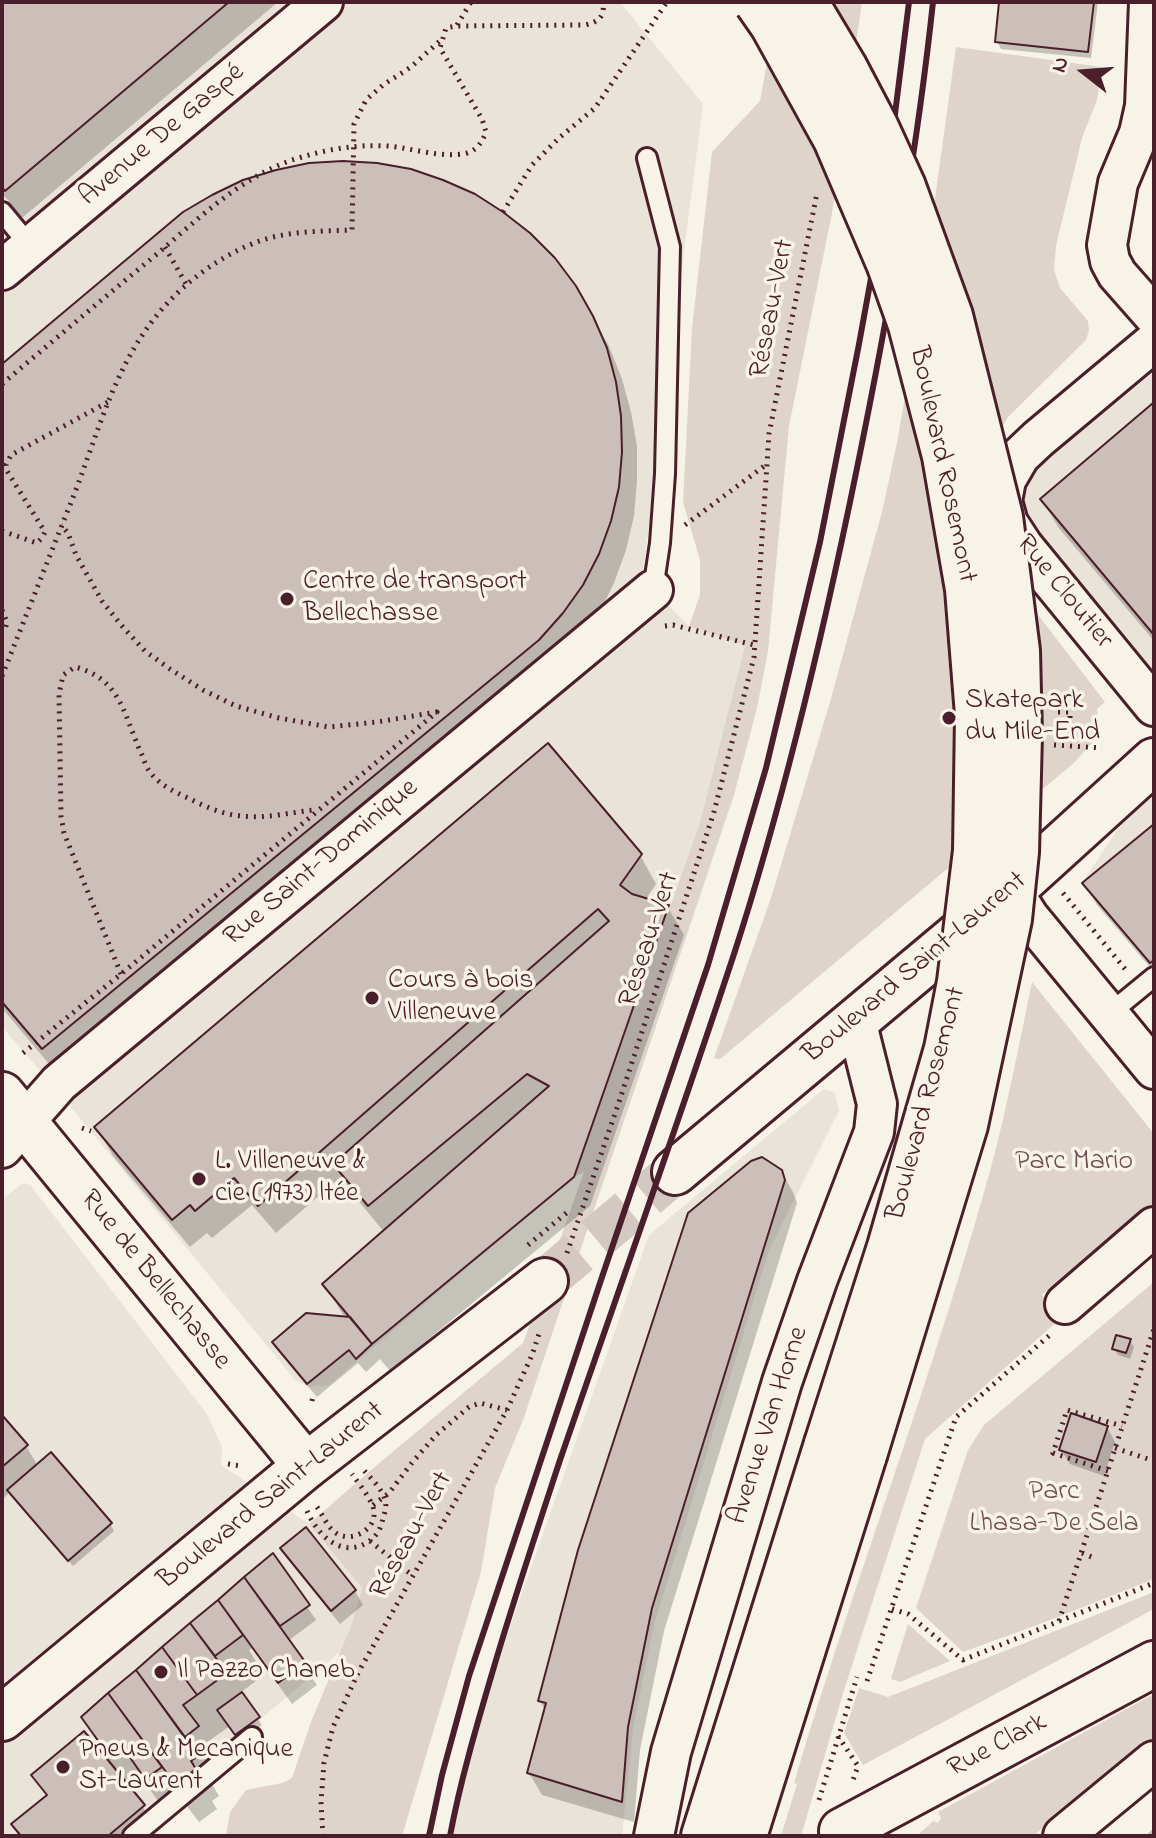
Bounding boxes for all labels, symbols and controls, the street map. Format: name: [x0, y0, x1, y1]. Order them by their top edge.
north arrow: [1044, 32, 1124, 112]
text: N: [1044, 53, 1079, 77]
street label: Avenue De Gaspé: [73, 57, 253, 215]
street label: Réseau-Vert: [744, 237, 804, 381]
street label: Boulevard Rosemont: [900, 344, 982, 586]
street label: Rue Cloutier: [1007, 529, 1119, 657]
place label: Centre de transport Bellechasse: [303, 566, 527, 632]
marker: Centre de transport Bellechasse: [278, 590, 296, 608]
place label: Skatepark du Mile-End: [965, 685, 1100, 751]
marker: Skatepark du Mile-End: [940, 709, 958, 727]
street label: Rue Saint-Dominique: [218, 773, 426, 955]
street label: Boulevard Saint-Laurent: [797, 866, 1035, 1072]
street label: Réseau-Vert: [613, 868, 689, 1012]
place label: Cours à bois Villeneuve: [388, 965, 534, 1031]
street label: Boulevard Rosemont: [881, 984, 975, 1224]
marker: Cours à bois Villeneuve: [363, 989, 381, 1007]
place label: L. Villeneuve & cie (1973) ltée: [215, 1146, 366, 1212]
park label: Parc Mario: [1015, 1146, 1133, 1180]
marker: L. Villeneuve & cie (1973) ltée: [190, 1170, 208, 1188]
street label: Rue de Bellechasse: [71, 1184, 237, 1378]
street label: Avenue Van Horne: [722, 1323, 818, 1529]
street label: Boulevard Saint-Laurent: [152, 1395, 392, 1599]
street label: Réseau-Vert: [364, 1467, 462, 1605]
park label: Parc Lhasa-De Sela: [969, 1476, 1139, 1542]
place label: Il Pazzo Chaneb: [177, 1655, 355, 1689]
marker: Il Pazzo Chaneb: [152, 1663, 170, 1681]
street label: Rue Clark: [943, 1707, 1053, 1787]
place label: Pneus & Mecanique St-Laurent: [79, 1734, 293, 1800]
marker: Pneus & Mecanique St-Laurent: [54, 1758, 72, 1776]

